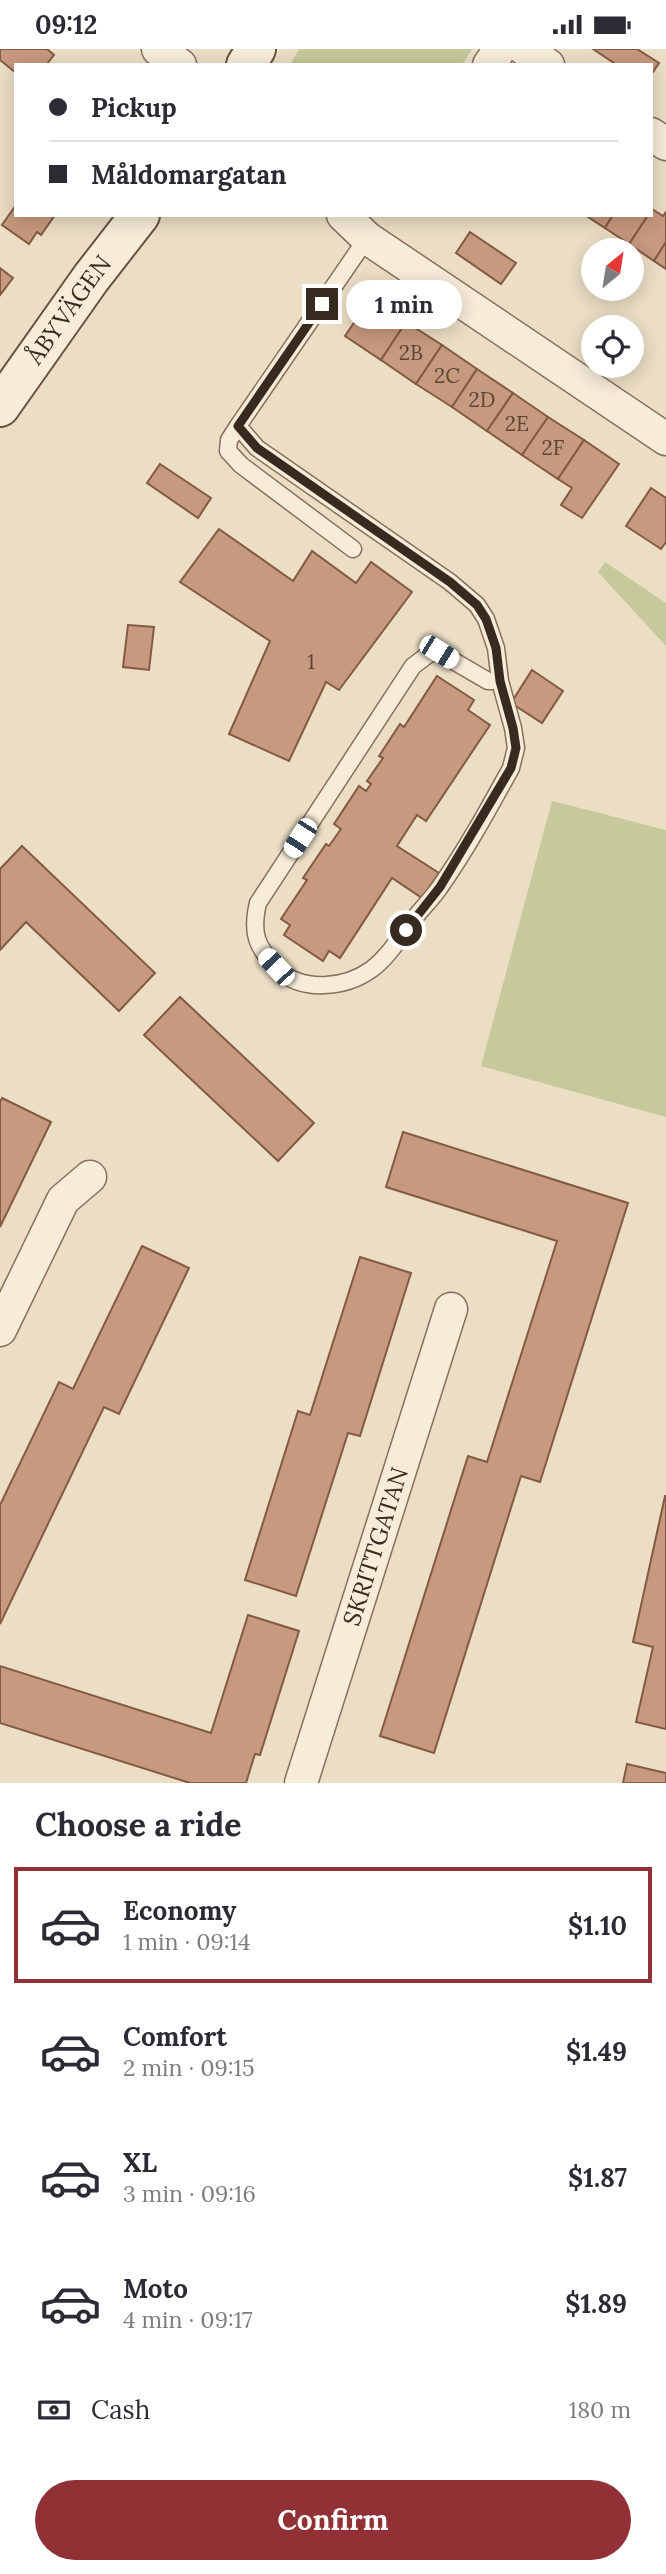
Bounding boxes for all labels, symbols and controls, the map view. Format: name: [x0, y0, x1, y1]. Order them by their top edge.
text: 09:12: [35, 8, 97, 41]
text: Pickup: [91, 91, 177, 124]
text: Måldomargatan: [91, 158, 287, 191]
north arrow: [581, 238, 644, 301]
map controls: [581, 238, 644, 378]
street label: ÅBYVÄGEN: [18, 249, 118, 371]
callout: 1 min: [346, 279, 462, 329]
route end: [306, 288, 338, 320]
text: 1 min: [375, 290, 433, 319]
button: locate: [581, 315, 644, 378]
house number: 2B: [399, 339, 423, 366]
house number: 2C: [434, 362, 460, 389]
house number: 2D: [469, 386, 495, 413]
house number: 2E: [505, 410, 529, 437]
house number: 2F: [542, 434, 564, 461]
car: [416, 632, 463, 672]
house number: 1: [307, 648, 315, 675]
car: [280, 815, 321, 861]
route start: [390, 914, 422, 946]
car: [254, 944, 299, 990]
street label: SKRITTGATAN: [336, 1463, 415, 1630]
text: Choose a ride: [35, 1804, 242, 1845]
icon: car: [39, 1894, 102, 1957]
text: Economy: [123, 1894, 236, 1927]
text: $1.10: [568, 1909, 627, 1942]
text: 1 min · 09:14: [123, 1927, 250, 1956]
icon: car: [39, 2020, 102, 2083]
text: Comfort: [123, 2020, 227, 2053]
text: $1.49: [566, 2035, 627, 2068]
text: 2 min · 09:15: [123, 2053, 254, 2082]
icon: car: [39, 2146, 102, 2209]
text: XL: [123, 2146, 157, 2179]
text: $1.87: [568, 2161, 627, 2194]
text: 3 min · 09:16: [123, 2179, 256, 2208]
icon: car: [39, 2272, 102, 2335]
text: Moto: [123, 2272, 188, 2305]
text: $1.89: [565, 2287, 627, 2320]
text: 4 min · 09:17: [123, 2305, 253, 2334]
icon: cash: [35, 2391, 73, 2429]
text: Cash: [91, 2393, 150, 2426]
text: 180 m: [569, 2395, 631, 2424]
button: Confirm: [35, 2480, 631, 2560]

